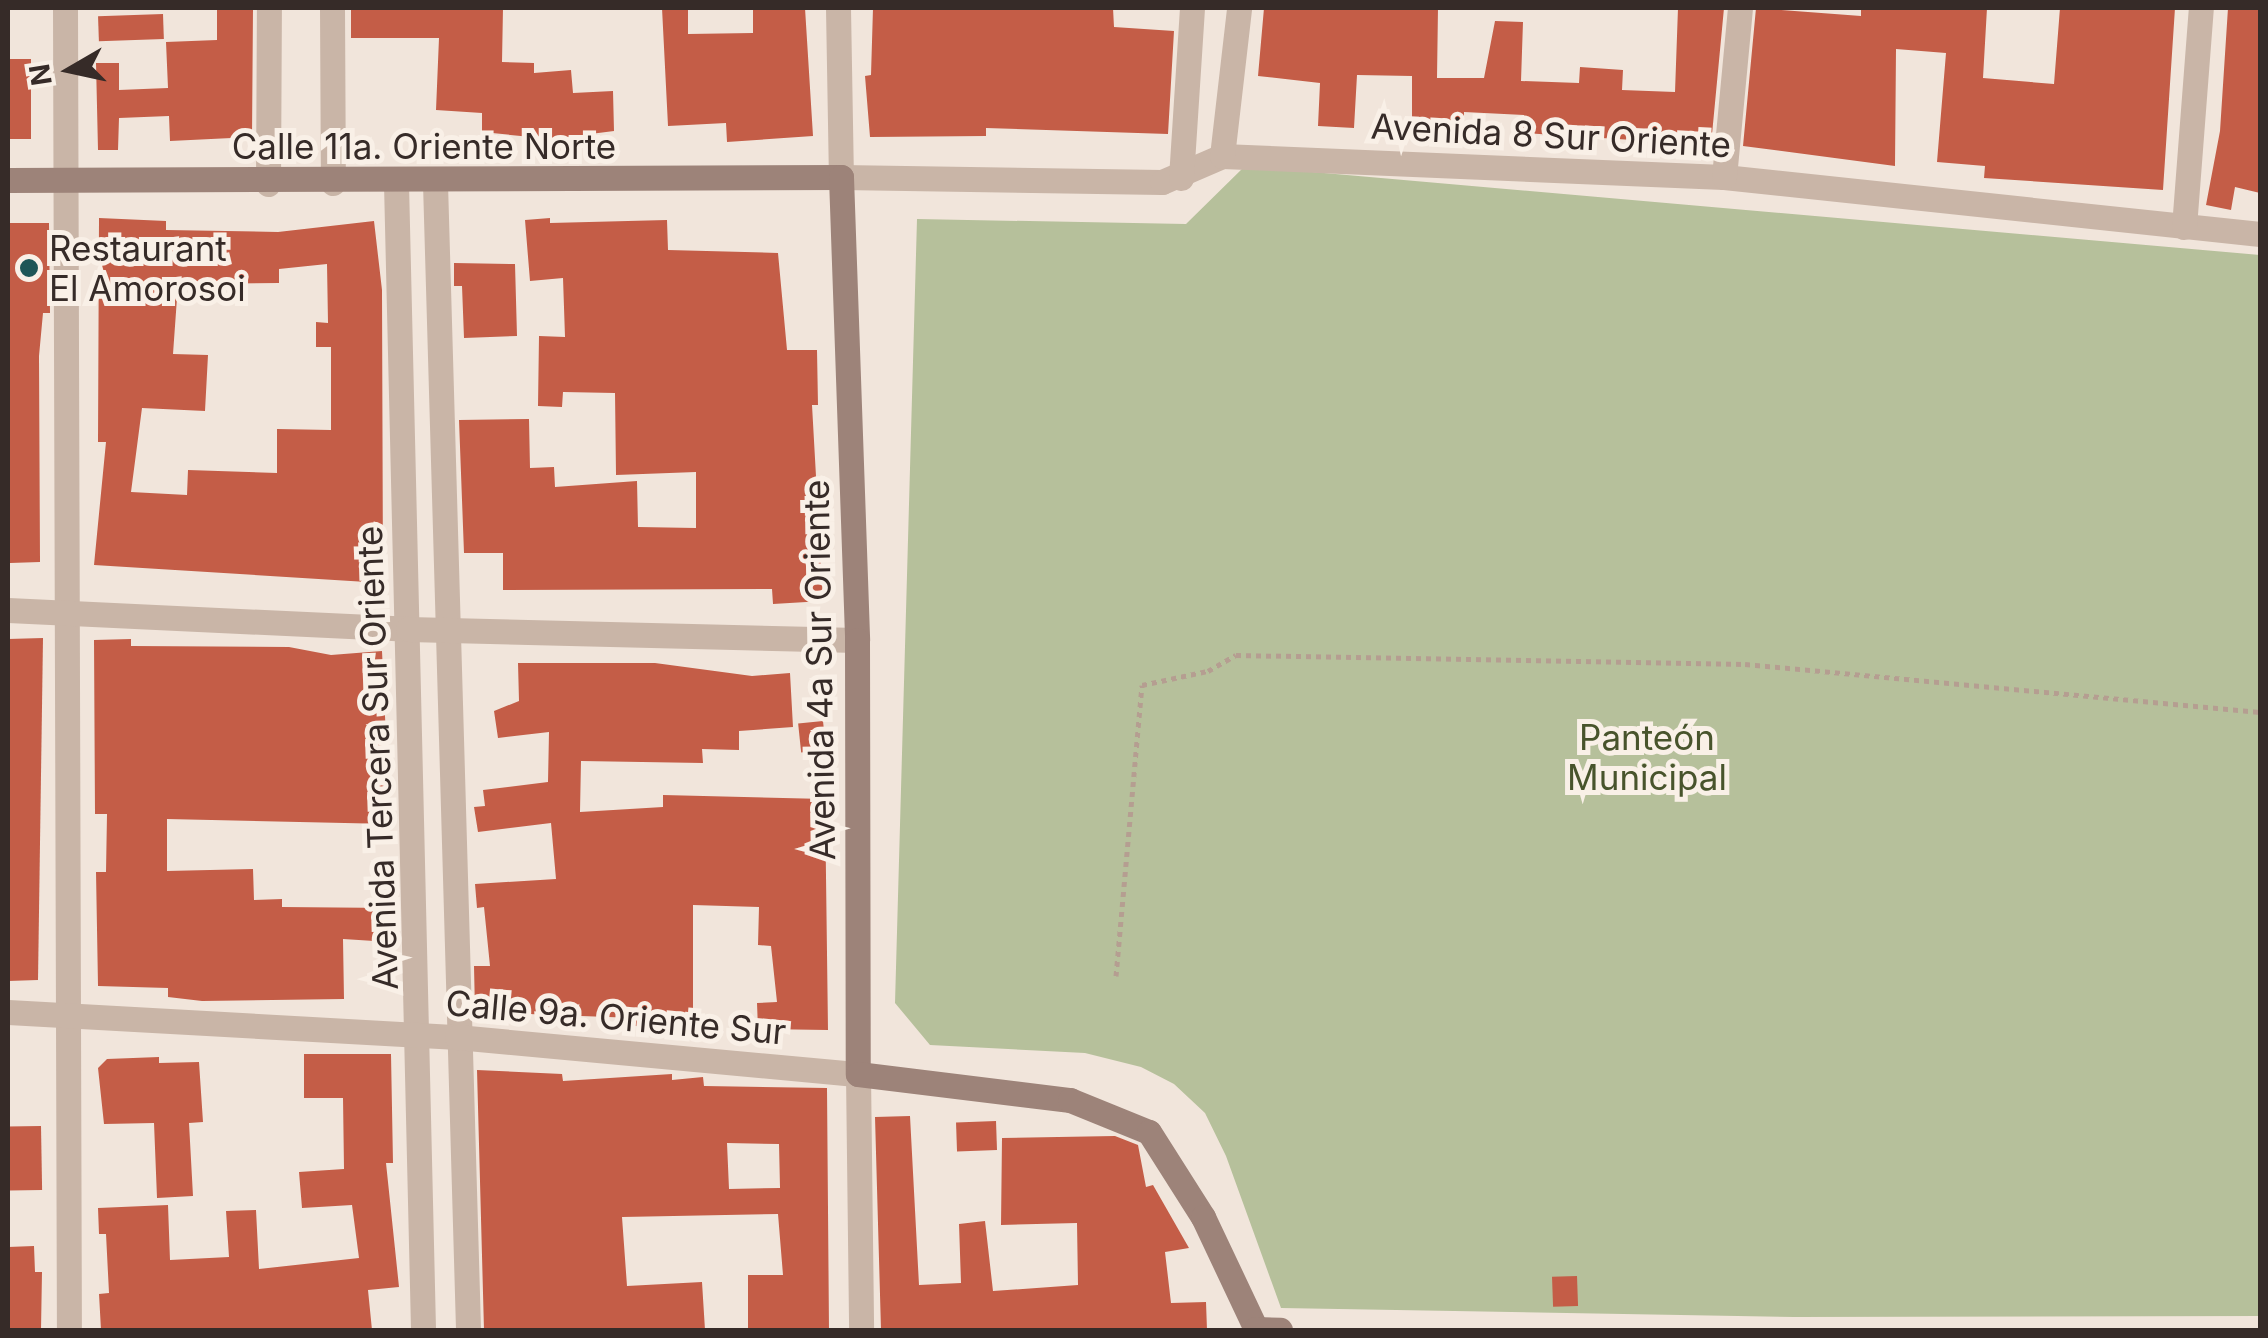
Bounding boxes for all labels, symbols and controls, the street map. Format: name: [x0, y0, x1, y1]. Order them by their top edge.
north arrow: [20, 20, 120, 120]
text: N: [22, 61, 59, 88]
street label: Avenida 8 Sur Oriente: [1370, 105, 1732, 165]
street label: Calle 11a. Oriente Norte: [232, 125, 616, 167]
place label: Restaurant El Amorosoi: [49, 227, 246, 309]
marker: Restaurant El Amorosoi: [18, 257, 40, 279]
street label: Avenida 4a Sur Oriente: [795, 479, 843, 861]
street label: Avenida Tercera Sur Oriente: [348, 525, 406, 991]
park label: Panteón Municipal: [1567, 716, 1727, 798]
street label: Calle 9a. Oriente Sur: [444, 981, 788, 1053]

